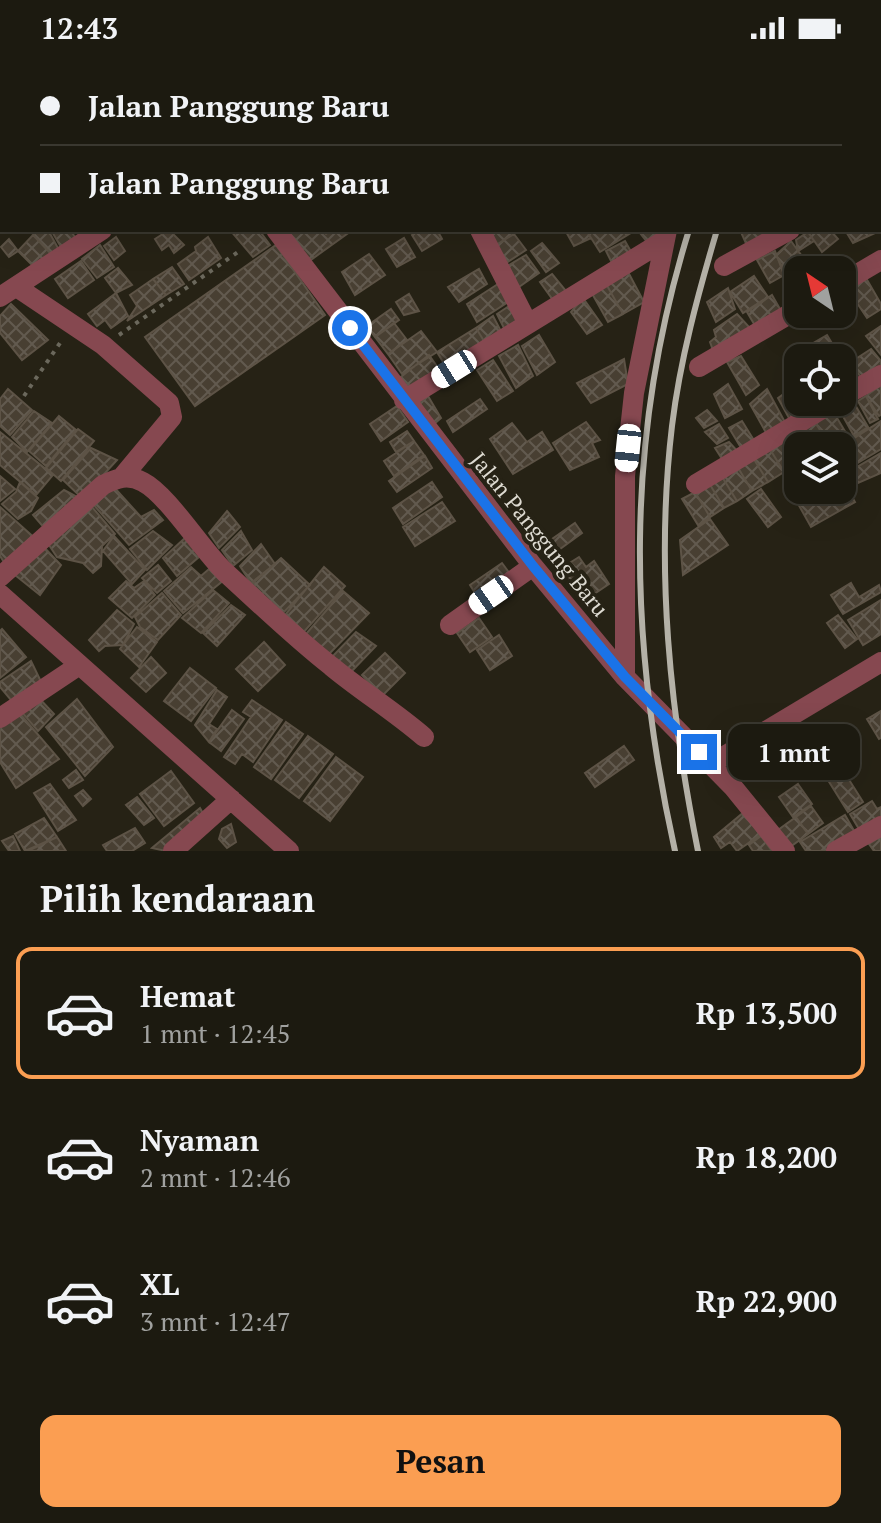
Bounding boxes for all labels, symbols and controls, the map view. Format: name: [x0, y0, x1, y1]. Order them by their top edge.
text: 12:43: [40, 8, 118, 48]
text: Jalan Panggung Baru: [88, 86, 389, 126]
text: Jalan Panggung Baru: [88, 163, 389, 203]
north arrow: [784, 256, 856, 328]
map controls: [784, 256, 856, 504]
route start: [332, 310, 368, 346]
button: locate: [784, 344, 856, 416]
car: [427, 346, 481, 392]
car: [614, 423, 642, 473]
button: layers: [784, 432, 856, 504]
street label: Jalan Panggung Baru: [465, 446, 616, 622]
car: [464, 571, 518, 619]
callout: 1 mnt: [727, 724, 859, 780]
route end: [681, 734, 717, 770]
text: 1 mnt: [758, 735, 830, 769]
text: Pilih kendaraan: [40, 875, 315, 922]
text: Hemat: [140, 976, 236, 1016]
icon: car: [44, 977, 116, 1049]
text: Rp 13,500: [696, 993, 837, 1033]
text: 1 mnt · 12:45: [140, 1016, 291, 1050]
text: Nyaman: [140, 1120, 259, 1160]
icon: car: [44, 1121, 116, 1193]
text: Rp 18,200: [696, 1137, 837, 1177]
text: 2 mnt · 12:46: [140, 1160, 291, 1194]
text: XL: [140, 1264, 179, 1304]
icon: car: [44, 1265, 116, 1337]
text: Rp 22,900: [696, 1281, 837, 1321]
text: 3 mnt · 12:47: [140, 1304, 291, 1338]
button: Pesan: [40, 1415, 841, 1507]

